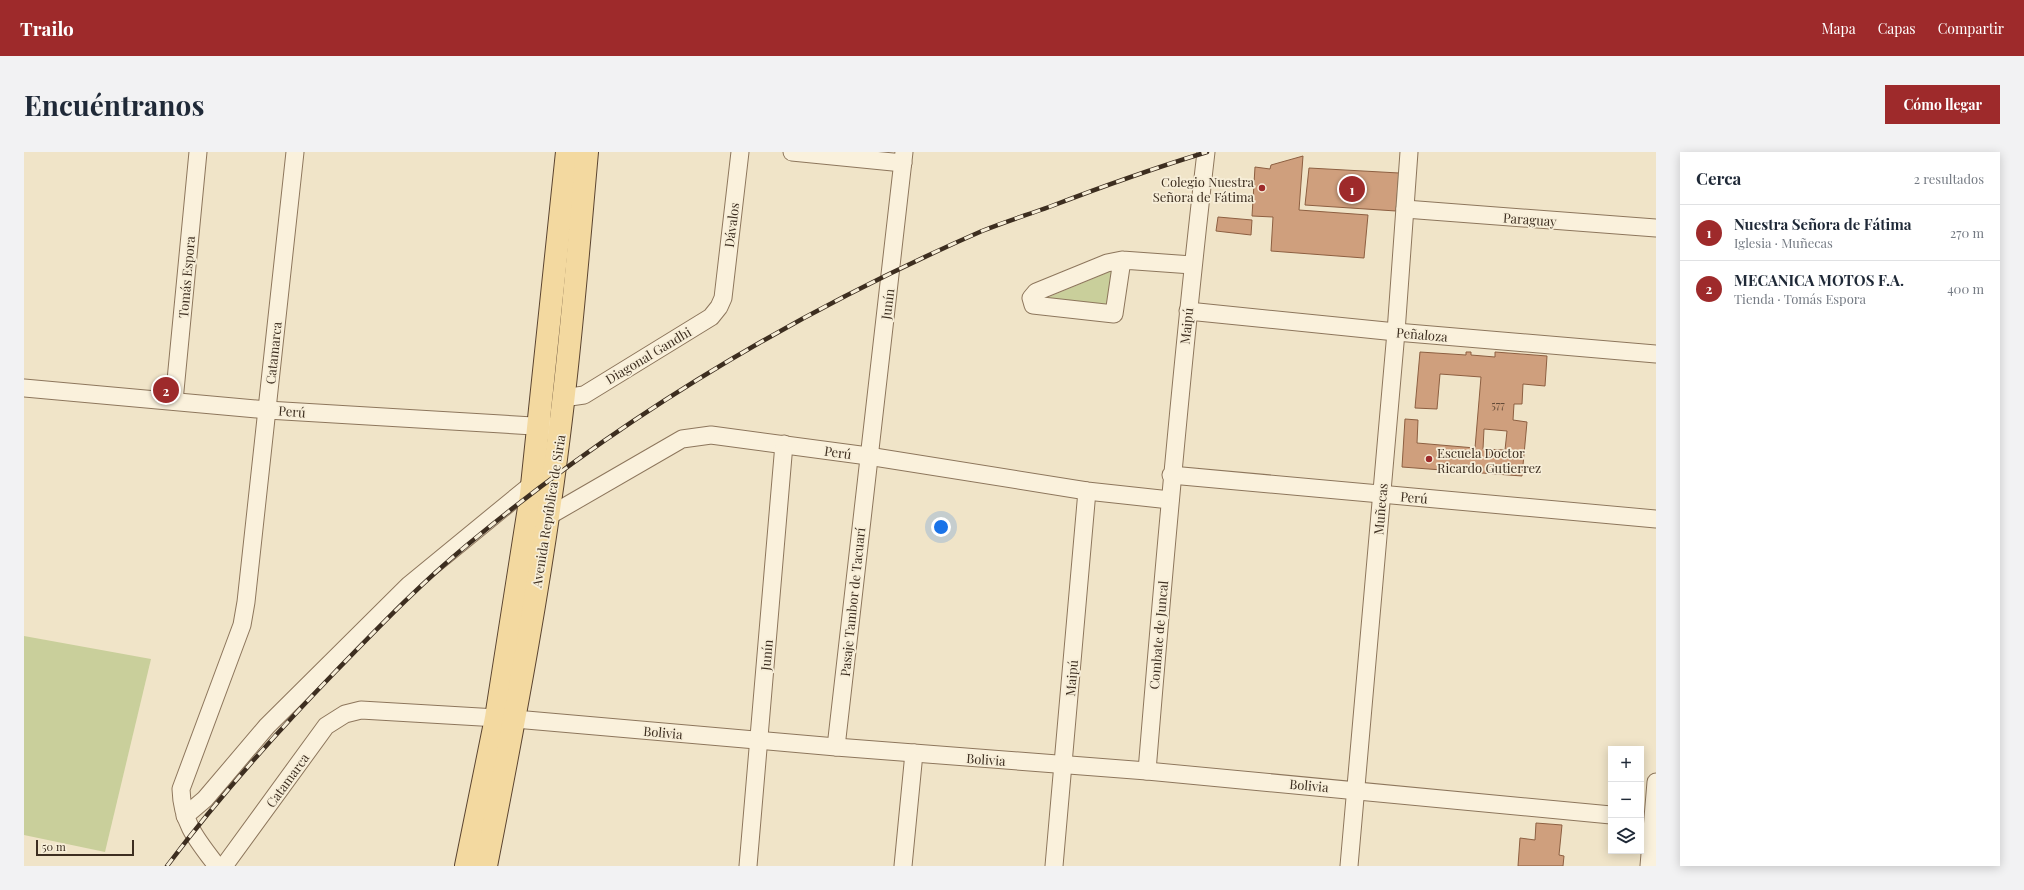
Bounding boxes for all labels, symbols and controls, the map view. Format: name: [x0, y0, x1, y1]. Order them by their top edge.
text: Trailo: [20, 15, 74, 41]
text: Mapa: [1821, 19, 1856, 38]
text: Capas: [1878, 19, 1916, 38]
text: Compartir: [1938, 19, 2004, 38]
button: Cómo llegar: [1885, 85, 2000, 124]
text: Encuéntranos: [24, 86, 204, 123]
text: Cerca: [1696, 167, 1741, 189]
text: 2 resultados: [1914, 170, 1984, 187]
place label: Colegio Nuestra Señora de Fátima: [1153, 173, 1255, 205]
pin: 1: [1339, 174, 1365, 204]
marker: Colegio Nuestra Señora de Fátima: [1257, 183, 1267, 193]
street label: Dávalos: [720, 201, 742, 248]
street label: Paraguay: [1503, 209, 1558, 229]
text: Nuestra Señora de Fátima: [1734, 214, 1912, 234]
text: 1: [1707, 224, 1711, 241]
text: 270 m: [1950, 224, 1984, 241]
text: Iglesia · Muñecas: [1734, 234, 1833, 251]
street label: Tomás Espora: [174, 235, 198, 319]
text: MECANICA MOTOS F.A.: [1734, 270, 1904, 290]
text: 2: [1706, 280, 1712, 297]
text: 400 m: [1947, 280, 1984, 297]
street label: Junín: [877, 287, 897, 321]
text: Tienda · Tomás Espora: [1734, 290, 1866, 307]
street label: Maipú: [1176, 306, 1196, 345]
street label: Catamarca: [261, 320, 285, 385]
street label: Diagonal Gandhi: [602, 323, 694, 387]
street label: Peñaloza: [1396, 323, 1449, 345]
pin: 2: [153, 375, 179, 405]
house number: 577: [1491, 397, 1505, 412]
street label: Perú: [278, 402, 307, 420]
street label: Avenida República de Siria: [527, 433, 569, 590]
street label: Perú: [823, 442, 853, 462]
place label: Escuela Doctor Ricardo Gutierrez: [1437, 444, 1541, 476]
marker: Escuela Doctor Ricardo Gutierrez: [1424, 454, 1434, 464]
street label: Muñecas: [1369, 482, 1391, 535]
street label: Perú: [1400, 487, 1429, 507]
your location: [931, 517, 951, 537]
street label: Pasaje Tambor de Tacuarí: [836, 526, 868, 677]
street label: Combate de Juncal: [1145, 580, 1171, 690]
street label: Junín: [756, 639, 776, 672]
street label: Maipú: [1061, 659, 1081, 697]
street label: Bolivia: [643, 722, 684, 742]
map controls: [1608, 746, 1644, 854]
button: +: [1608, 746, 1644, 782]
street label: Catamarca: [262, 749, 313, 810]
street label: Bolivia: [966, 749, 1007, 769]
street label: Bolivia: [1289, 775, 1330, 795]
button: −: [1608, 782, 1644, 818]
button: layers: [1608, 818, 1644, 854]
scale bar: [36, 838, 134, 857]
text: 50 m: [42, 839, 66, 854]

